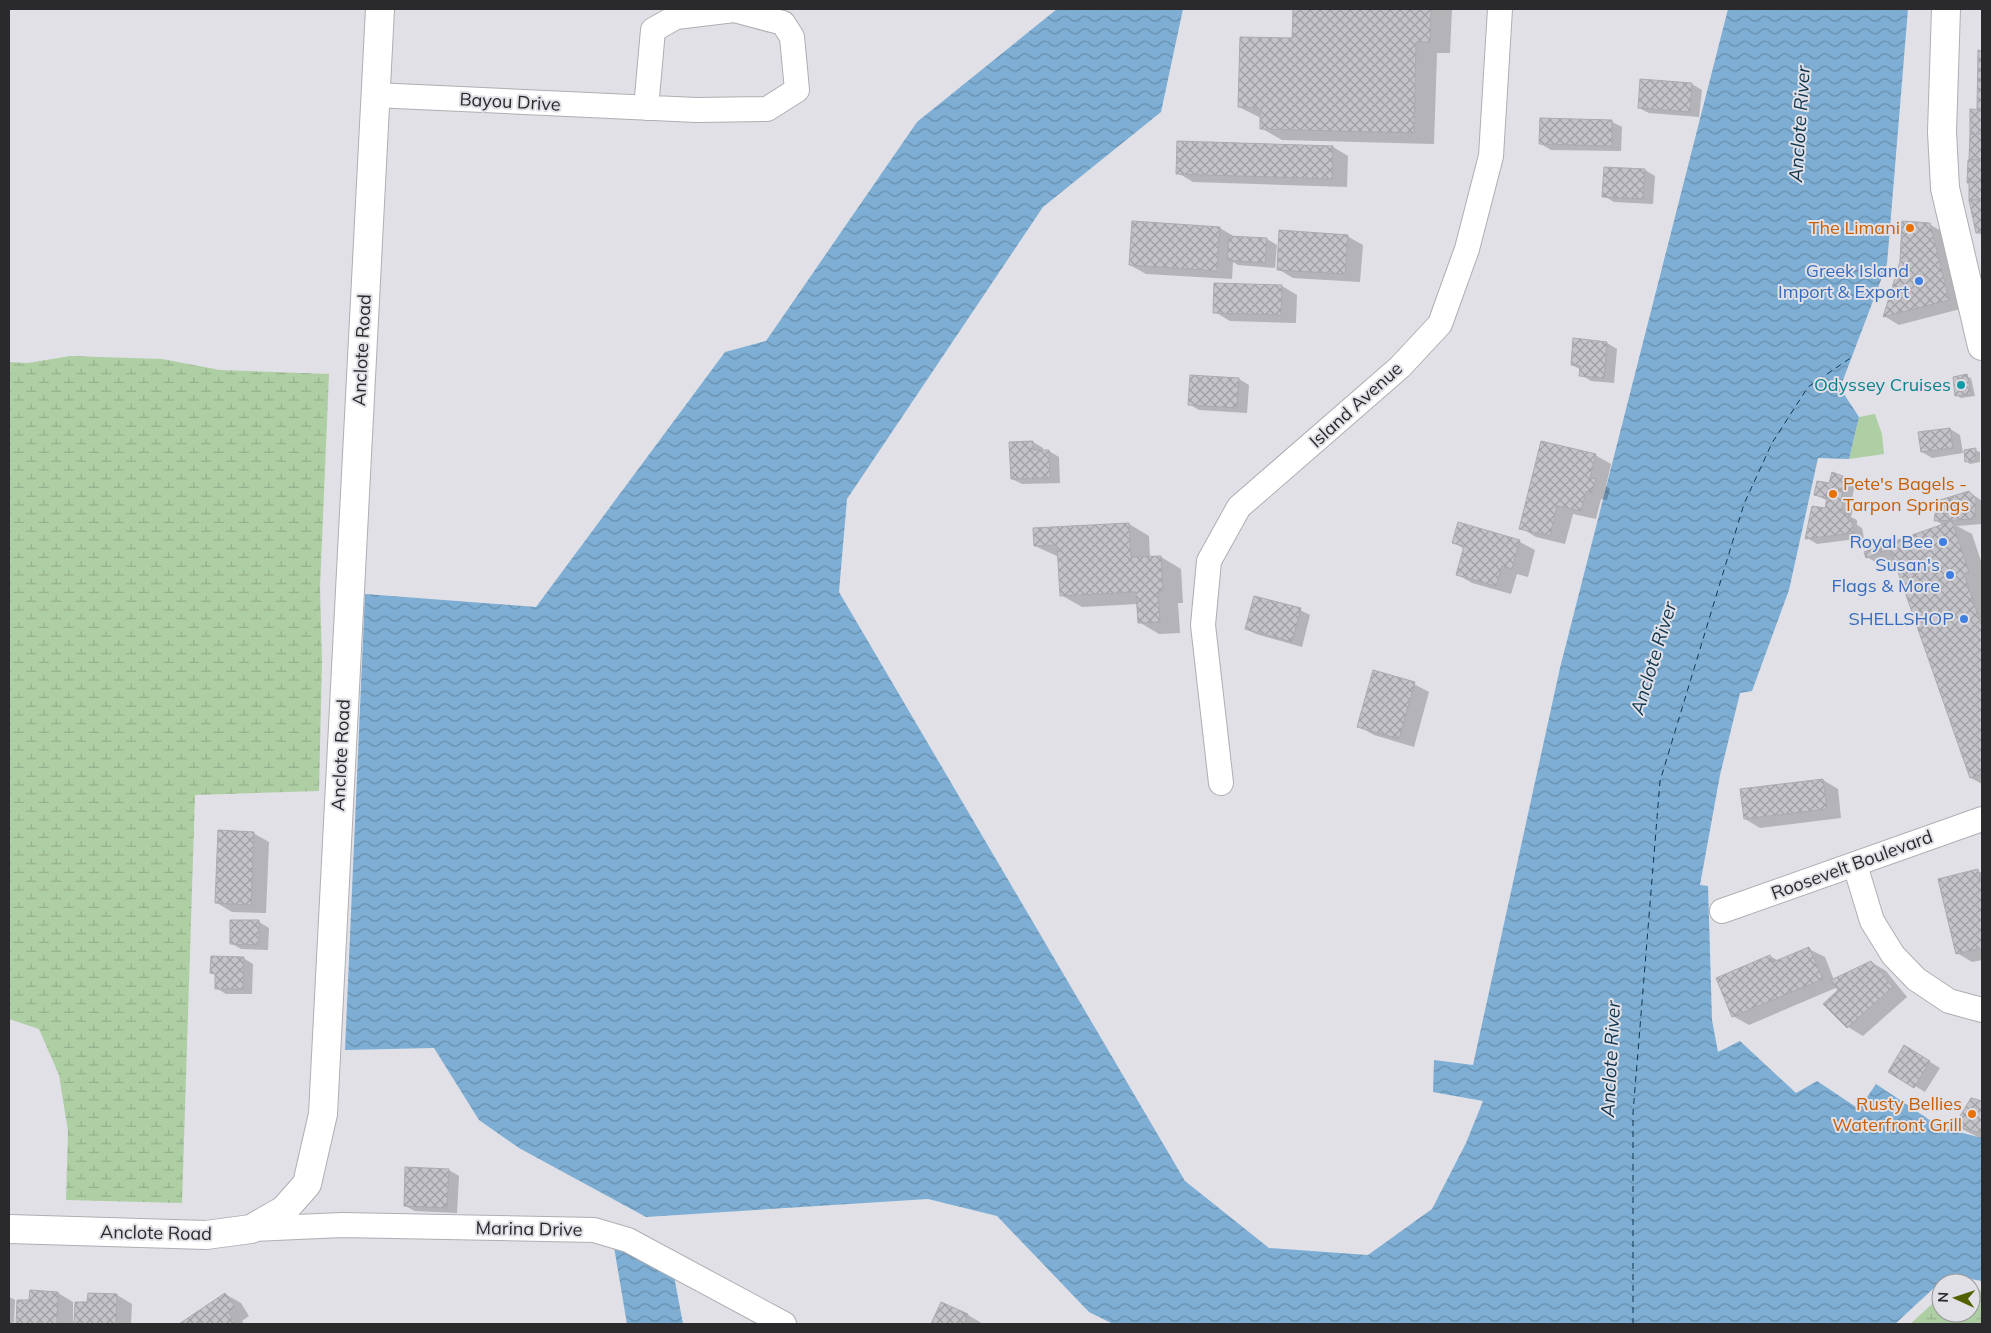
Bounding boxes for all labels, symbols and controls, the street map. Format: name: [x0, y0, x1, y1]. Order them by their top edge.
water label: Anclote River: [1783, 64, 1815, 184]
street label: Bayou Drive: [459, 87, 561, 116]
place label: The Limani: [1809, 216, 1900, 239]
marker: The Limani: [1904, 222, 1916, 234]
place label: Greek Island Import & Export: [1778, 259, 1909, 303]
marker: Greek Island Import & Export: [1913, 275, 1925, 287]
street label: Anclote Road: [347, 293, 376, 406]
street label: Island Avenue: [1304, 357, 1407, 452]
place label: Odyssey Cruises: [1814, 373, 1951, 396]
marker: Odyssey Cruises: [1955, 379, 1967, 391]
place label: Pete's Bagels - Tarpon Springs: [1843, 472, 1969, 516]
marker: Pete's Bagels - Tarpon Springs: [1827, 488, 1839, 500]
place label: Royal Bee: [1850, 530, 1933, 553]
marker: Royal Bee: [1937, 536, 1949, 548]
place label: Susan's Flags & More: [1832, 553, 1940, 597]
marker: Susan's Flags & More: [1944, 569, 1956, 581]
water label: Anclote River: [1624, 598, 1682, 718]
place label: SHELLSHOP: [1848, 607, 1954, 630]
marker: SHELLSHOP: [1958, 613, 1970, 625]
street label: Anclote Road: [326, 698, 355, 811]
street label: Roosevelt Boulevard: [1768, 825, 1936, 904]
water label: Anclote River: [1595, 999, 1625, 1119]
place label: Rusty Bellies Waterfront Grill: [1832, 1092, 1962, 1136]
marker: Rusty Bellies Waterfront Grill: [1966, 1108, 1978, 1120]
street label: Marina Drive: [476, 1216, 582, 1241]
street label: Anclote Road: [100, 1220, 212, 1245]
north arrow: [1931, 1273, 1981, 1323]
text: N: [1934, 1292, 1952, 1303]

